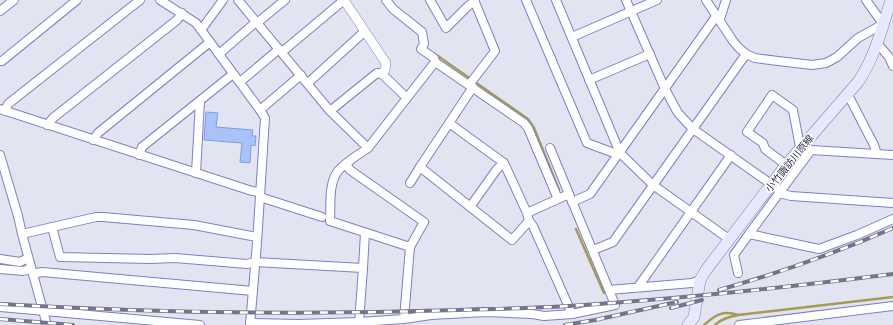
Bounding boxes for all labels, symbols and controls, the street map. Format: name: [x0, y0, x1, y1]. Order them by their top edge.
street label: 小竹諏訪川原線: [762, 131, 816, 195]

